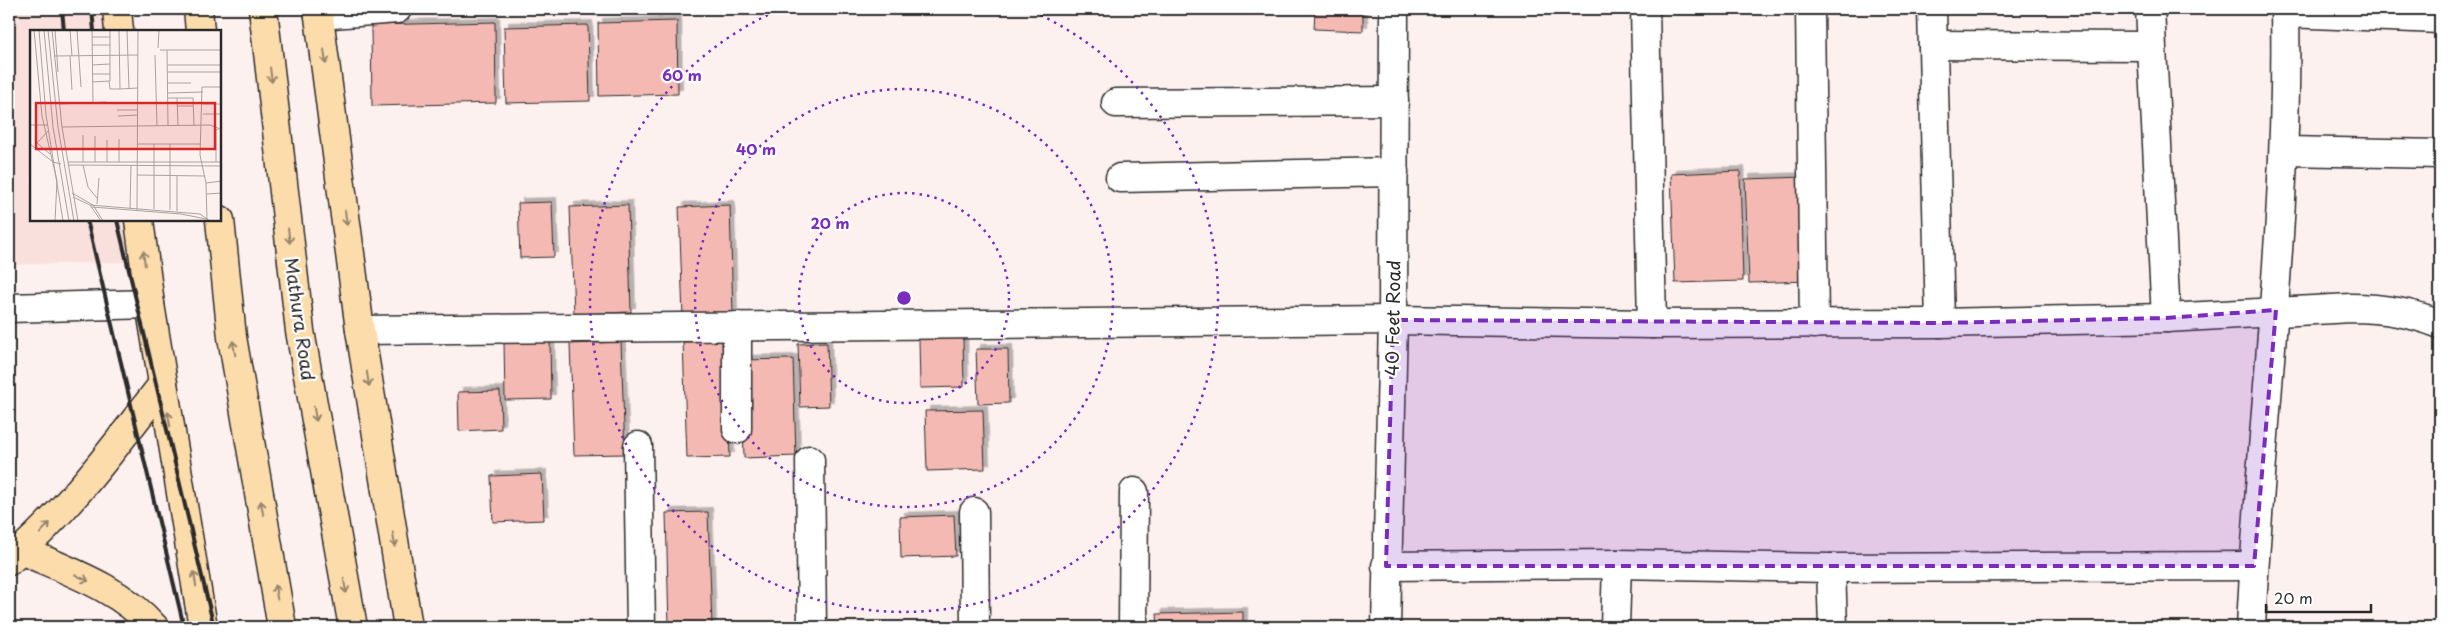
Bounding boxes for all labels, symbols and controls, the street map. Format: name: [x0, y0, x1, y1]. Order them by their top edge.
inset map: [30, 30, 221, 221]
one-way arrow: [320, 49, 330, 65]
text: 60 m: [662, 63, 702, 86]
one-way arrow: [266, 66, 276, 82]
text: 40 m: [736, 137, 776, 160]
one-way arrow: [341, 210, 351, 226]
text: 20 m: [811, 211, 849, 234]
one-way arrow: [284, 228, 294, 244]
one-way arrow: [139, 251, 149, 267]
street label: Mathura Road: [279, 256, 323, 382]
street label: 40 Feet Road: [1377, 260, 1407, 376]
centre of rings: [895, 289, 913, 307]
one-way arrow: [229, 341, 239, 357]
one-way arrow: [363, 371, 373, 387]
one-way arrow: [310, 406, 320, 422]
one-way arrow: [163, 411, 173, 427]
one-way arrow: [256, 501, 266, 517]
one-way arrow: [39, 521, 51, 534]
one-way arrow: [390, 531, 400, 547]
one-way arrow: [190, 572, 200, 588]
one-way arrow: [74, 573, 89, 583]
one-way arrow: [341, 577, 351, 593]
scale bar: [2266, 581, 2372, 613]
one-way arrow: [270, 584, 280, 600]
text: 20 m: [2274, 586, 2313, 609]

